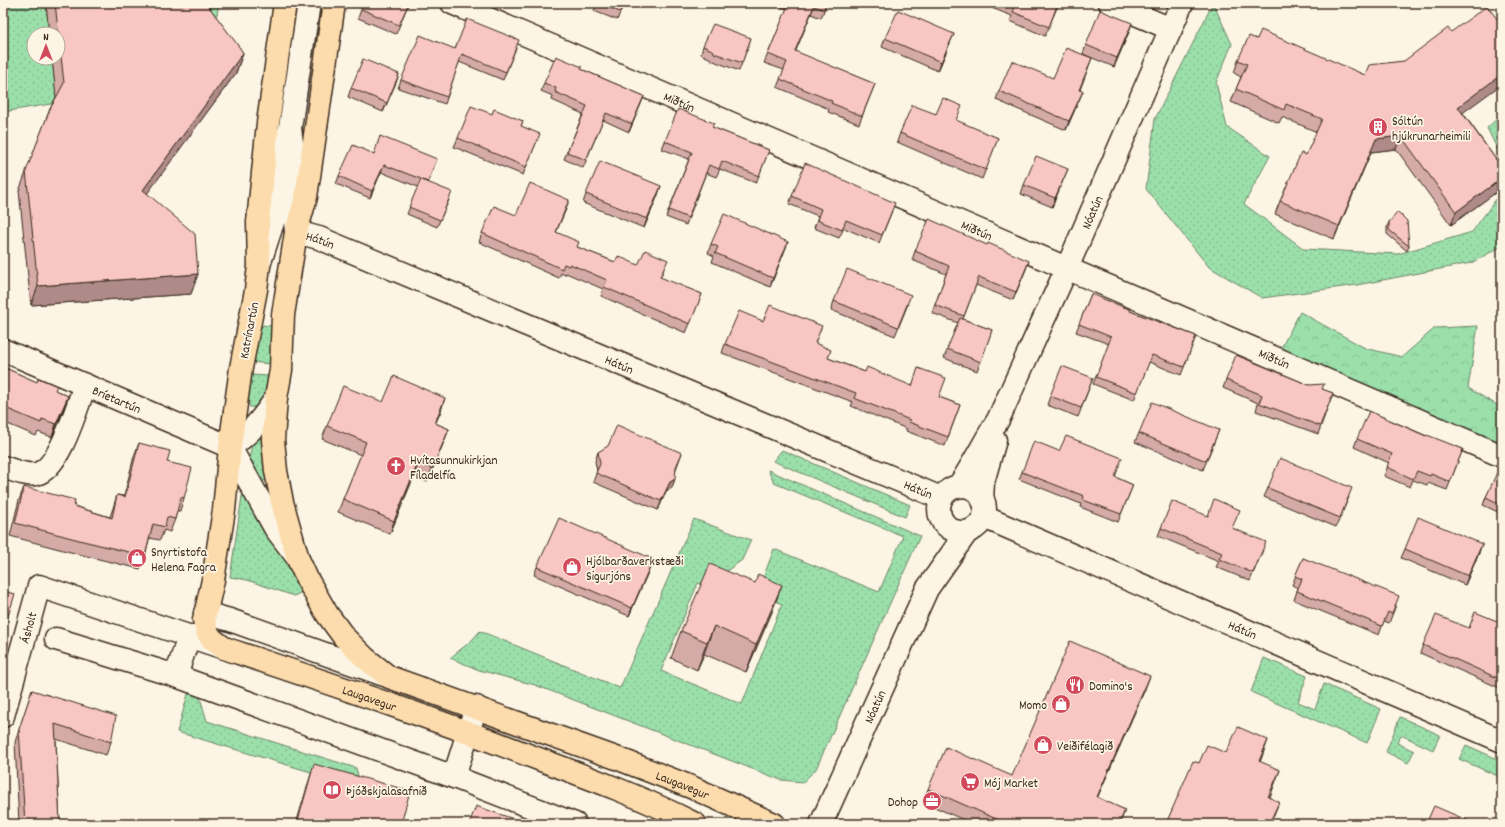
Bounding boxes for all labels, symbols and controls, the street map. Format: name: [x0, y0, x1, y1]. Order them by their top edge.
north arrow: [26, 26, 66, 66]
text: N: [43, 30, 49, 46]
street label: Miðtún: [660, 88, 697, 119]
place label: Sóltún hjúkrunarheimili: [1392, 113, 1471, 147]
building icon: Sóltún hjúkrunarheimili: [1367, 116, 1389, 138]
street label: Nóatún: [1078, 193, 1109, 233]
street label: Miðtún: [958, 217, 995, 247]
street label: Hátún: [303, 228, 337, 255]
street label: Katrínartún: [236, 300, 265, 360]
street label: Miðtún: [1255, 345, 1292, 375]
street label: Hátún: [601, 351, 636, 380]
street label: Bríetartún: [89, 382, 143, 420]
place label: Hvítasunnukirkjan Fíladelfía: [410, 452, 497, 486]
church icon: Hvítasunnukirkjan Fíladelfía: [385, 455, 407, 477]
street label: Hátún: [900, 476, 935, 505]
place label: Snyrtistofa Helena Fagra: [151, 544, 217, 578]
shop icon: Snyrtistofa Helena Fagra: [126, 547, 148, 569]
place label: Hjólbarðaverkstæði Sigurjóns: [586, 553, 684, 587]
shop icon: Hjólbarðaverkstæði Sigurjóns: [561, 556, 583, 578]
street label: Ásholt: [17, 610, 43, 646]
street label: Hátún: [1224, 617, 1259, 646]
restaurant icon: Domino's: [1064, 674, 1086, 696]
place label: Domino's: [1089, 678, 1133, 697]
street label: Laugavegur: [339, 682, 399, 718]
street label: Nóatún: [861, 688, 892, 727]
shop icon: Momo: [1050, 693, 1072, 715]
place label: Momo: [1019, 697, 1047, 716]
shop icon: Veiðifélagið: [1032, 734, 1054, 756]
place label: Veiðifélagið: [1057, 738, 1113, 757]
street label: Laugavegur: [653, 767, 712, 806]
supermarket icon: Mój Market: [959, 771, 981, 793]
place label: Mój Market: [984, 775, 1038, 794]
library icon: Þjóðskjalasafnið: [321, 779, 343, 801]
place label: Þjóðskjalasafnið: [346, 783, 427, 802]
office icon: Dohop: [921, 790, 943, 812]
place label: Dohop: [888, 794, 918, 813]

